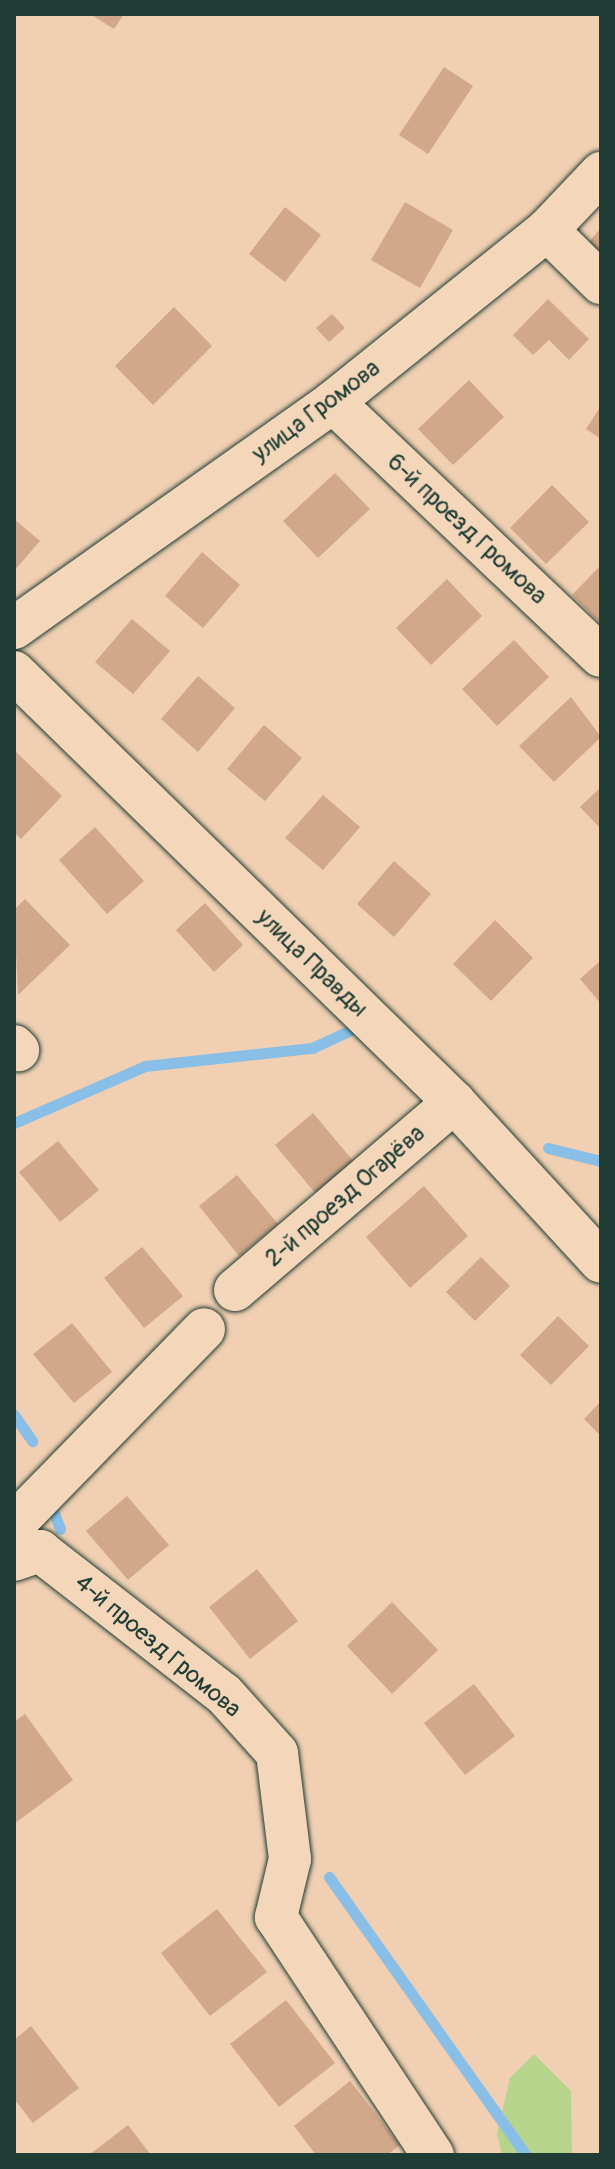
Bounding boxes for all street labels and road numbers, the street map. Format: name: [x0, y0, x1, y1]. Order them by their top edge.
street label: улица Громова: [246, 354, 386, 468]
street label: 6-й проезд Громова: [381, 448, 553, 610]
street label: улица Правды: [250, 903, 374, 1023]
street label: 2-й проезд Огарёва: [259, 1119, 431, 1273]
street label: 4-й проезд Громова: [69, 1568, 247, 1724]

